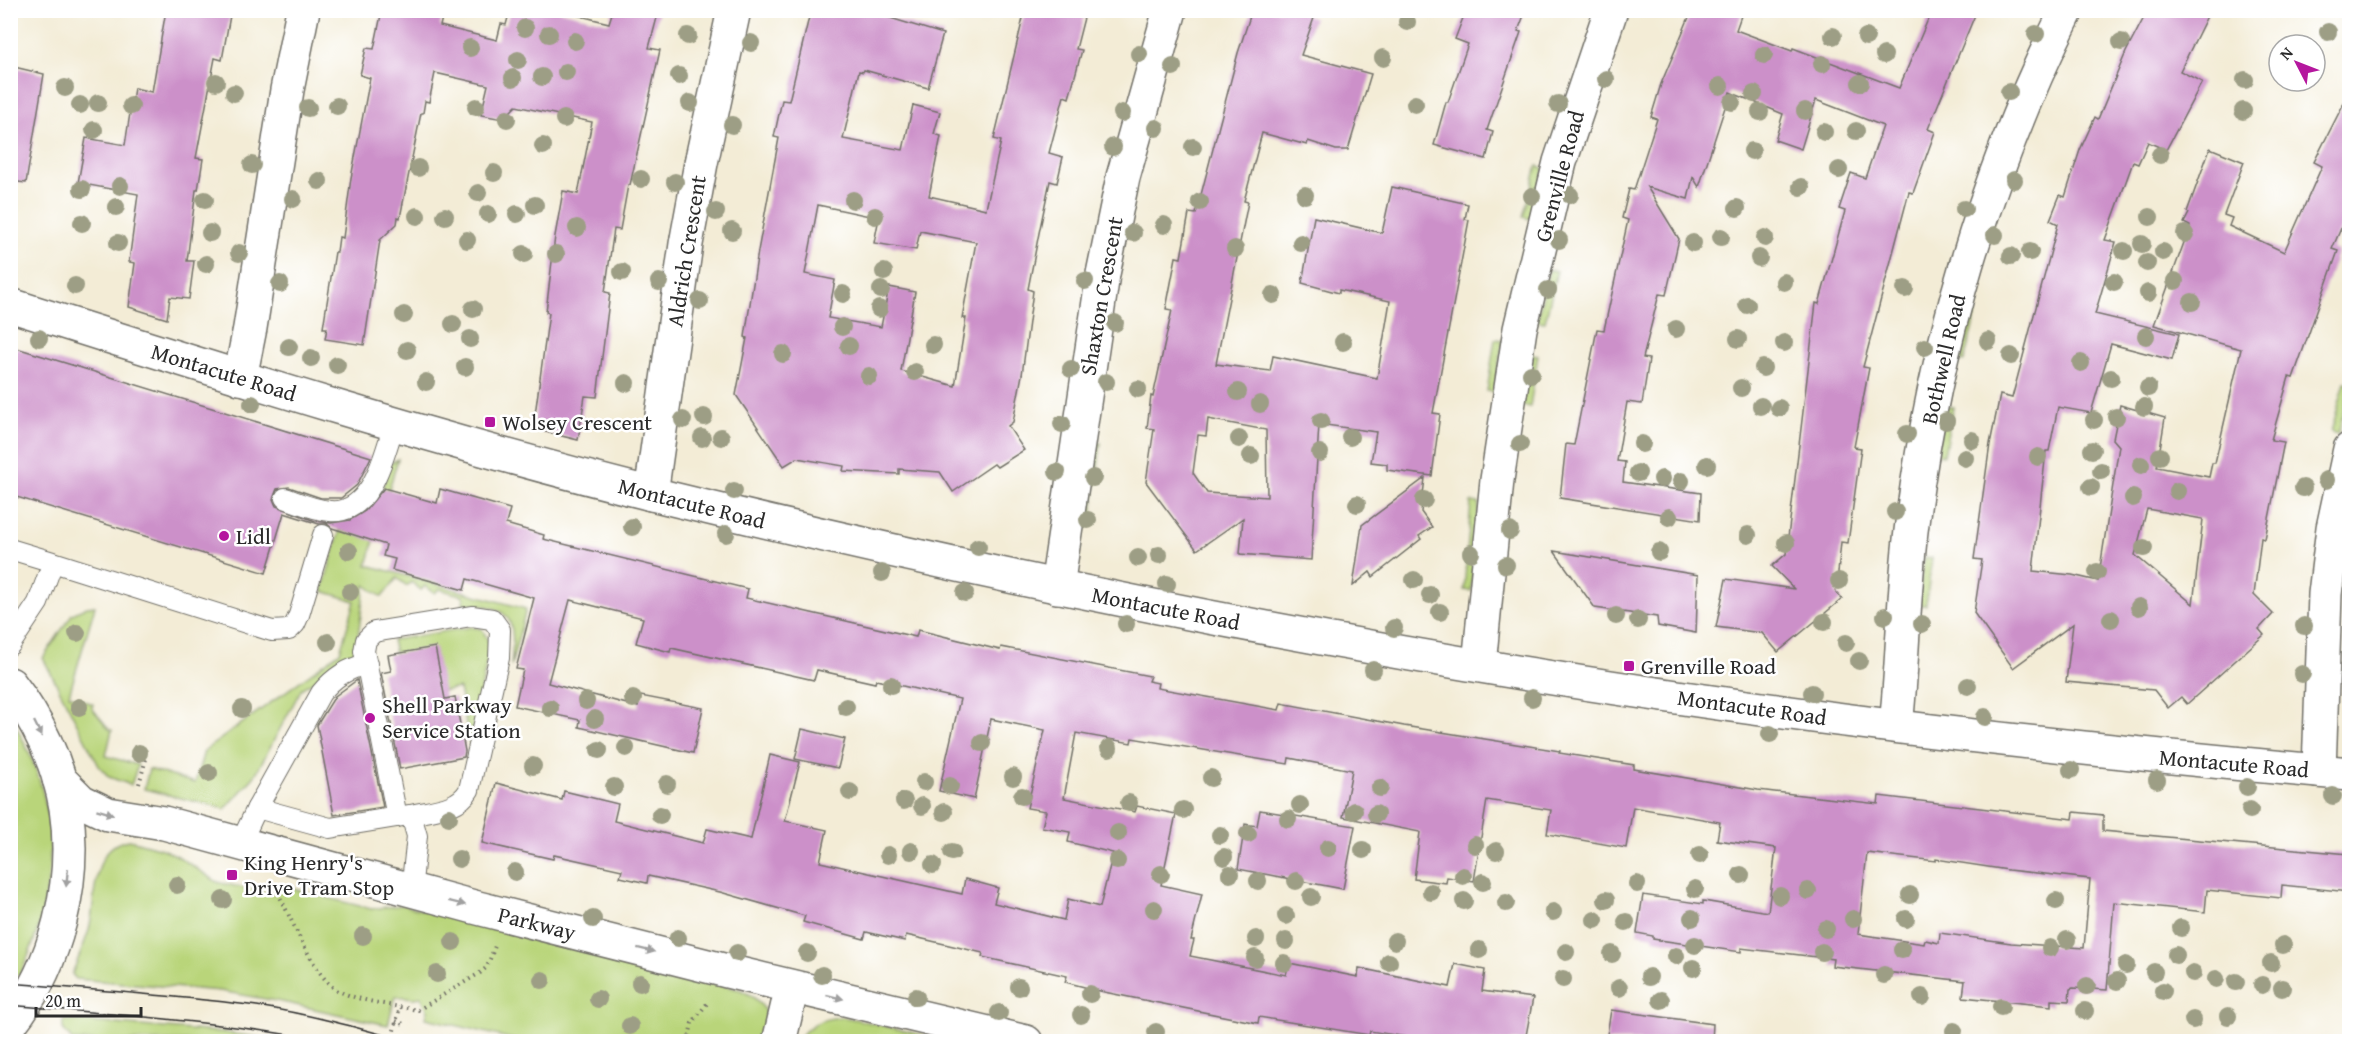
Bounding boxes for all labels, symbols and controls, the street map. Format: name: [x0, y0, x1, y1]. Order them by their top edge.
north arrow: [2267, 33, 2327, 93]
text: N: [2273, 41, 2299, 65]
street label: Grenville Road: [1526, 106, 1592, 245]
street label: Aldrich Crescent: [658, 173, 714, 329]
street label: Shaxton Crescent: [1071, 214, 1131, 378]
street label: Bothwell Road: [1913, 291, 1974, 427]
street label: Montacute Road: [147, 335, 301, 409]
place label: Wolsey Crescent: [502, 406, 652, 438]
marker: Wolsey Crescent: [483, 415, 497, 429]
street label: Montacute Road: [615, 469, 769, 537]
place label: Lidl: [236, 520, 271, 552]
marker: Lidl: [217, 529, 231, 543]
street label: Montacute Road: [1089, 578, 1243, 638]
place label: Grenville Road: [1641, 650, 1776, 682]
marker: Grenville Road: [1622, 659, 1636, 673]
street label: Montacute Road: [1675, 681, 1829, 733]
place label: Shell Parkway Service Station: [382, 689, 521, 746]
marker: Shell Parkway Service Station: [363, 711, 377, 725]
one-way arrow: [33, 721, 43, 738]
street label: Montacute Road: [2158, 741, 2311, 786]
one-way arrow: [96, 808, 114, 817]
place label: King Henry's Drive Tram Stop: [244, 846, 394, 903]
marker: King Henry's Drive Tram Stop: [225, 868, 239, 882]
one-way arrow: [62, 869, 72, 888]
one-way arrow: [447, 898, 466, 908]
street label: Parkway: [495, 898, 579, 948]
one-way arrow: [636, 946, 655, 956]
scale bar: [36, 980, 141, 1018]
text: 20 m: [45, 987, 81, 1014]
one-way arrow: [826, 992, 844, 1002]

